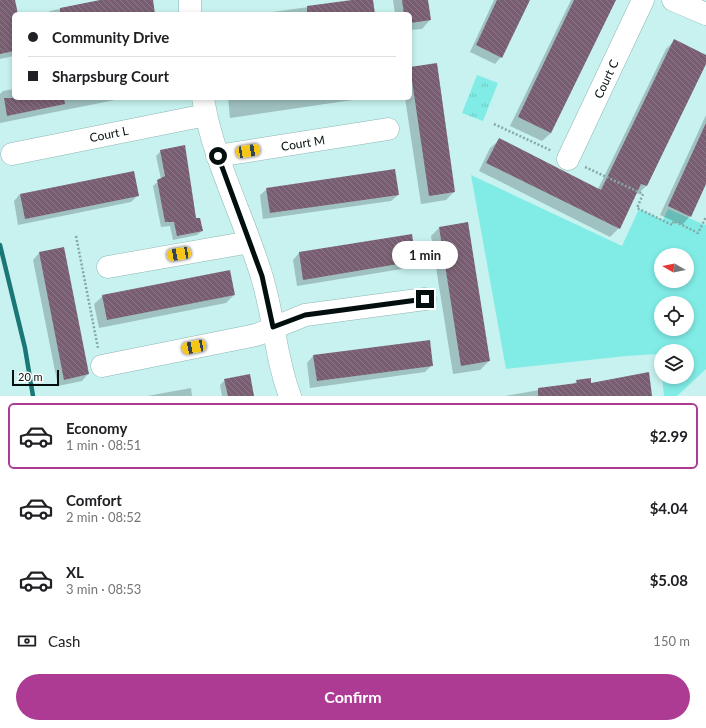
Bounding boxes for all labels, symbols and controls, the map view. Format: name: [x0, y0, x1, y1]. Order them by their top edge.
text: Community Drive: [52, 28, 169, 46]
street label: Court C: [591, 57, 621, 101]
text: Sharpsburg Court: [52, 67, 169, 85]
street label: Court L: [88, 123, 130, 145]
street label: Court M: [280, 132, 326, 154]
car: [235, 143, 261, 159]
route start: [209, 147, 227, 165]
callout: 1 min: [392, 241, 458, 269]
car: [166, 246, 192, 262]
text: 1 min: [409, 247, 441, 263]
north arrow: [654, 248, 694, 288]
map controls: [654, 248, 694, 384]
route end: [416, 290, 434, 308]
button: locate: [654, 296, 694, 336]
car: [181, 339, 207, 355]
button: layers: [654, 344, 694, 384]
scale bar: [12, 368, 59, 387]
text: 20 m: [18, 370, 43, 383]
icon: car: [18, 418, 54, 454]
text: Economy: [66, 419, 127, 437]
text: $2.99: [650, 427, 688, 445]
text: 1 min · 08:51: [66, 437, 141, 453]
icon: car: [18, 490, 54, 526]
text: Comfort: [66, 491, 122, 509]
text: $4.04: [650, 499, 688, 517]
text: 2 min · 08:52: [66, 509, 141, 525]
icon: car: [18, 562, 54, 598]
text: XL: [66, 563, 84, 581]
text: $5.08: [650, 571, 688, 589]
text: 3 min · 08:53: [66, 581, 141, 597]
icon: cash: [16, 630, 38, 652]
text: Cash: [48, 632, 80, 650]
text: 150 m: [653, 633, 690, 649]
button: Confirm: [16, 674, 690, 720]

